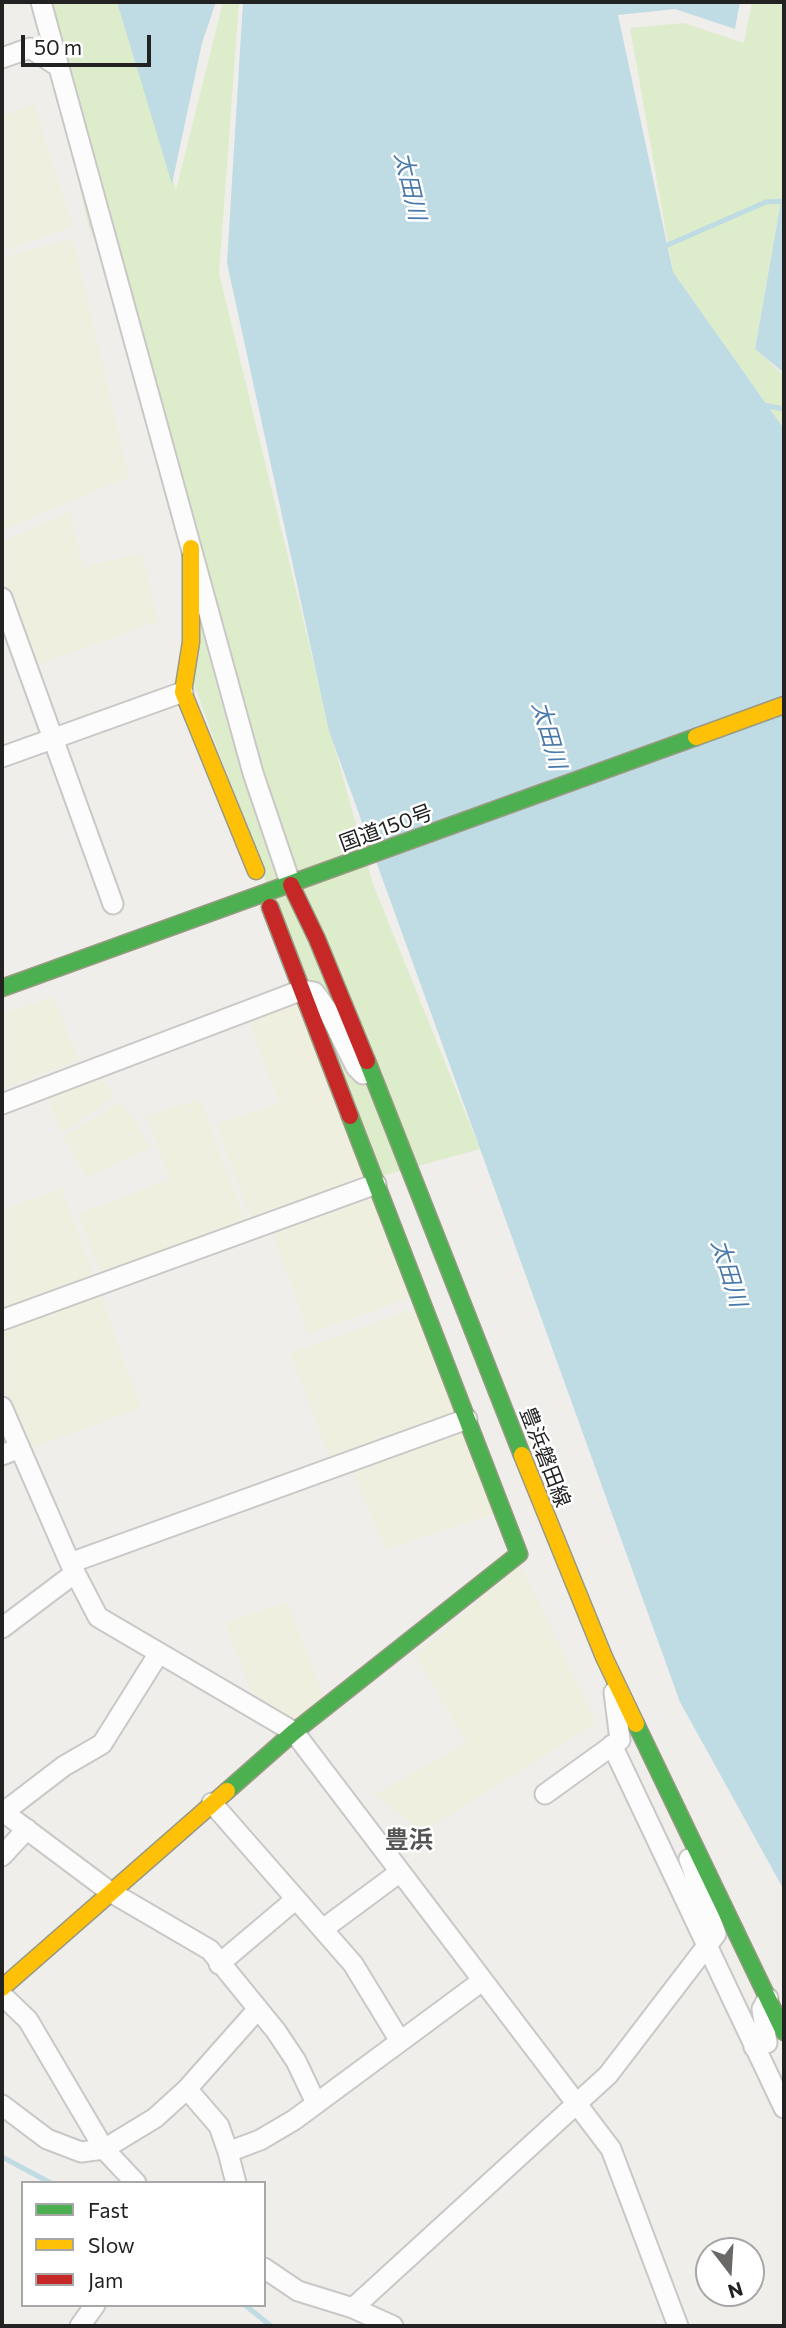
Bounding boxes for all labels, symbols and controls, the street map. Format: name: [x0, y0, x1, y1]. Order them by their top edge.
scale bar: [24, 21, 154, 65]
text: 50 m: [34, 34, 82, 59]
water label: 太田川: [389, 149, 431, 223]
water label: 太田川: [526, 698, 572, 772]
street label: 国道150号: [336, 799, 436, 857]
water label: 太田川: [706, 1236, 752, 1310]
street label: 豊浜磐田線: [514, 1403, 576, 1511]
district label: 豊浜: [385, 1826, 433, 1854]
legend: [21, 2181, 266, 2307]
text: Fast: [88, 2197, 129, 2222]
text: Slow: [88, 2232, 135, 2257]
north arrow: [695, 2237, 765, 2307]
text: Jam: [88, 2267, 123, 2292]
text: N: [726, 2278, 746, 2304]

